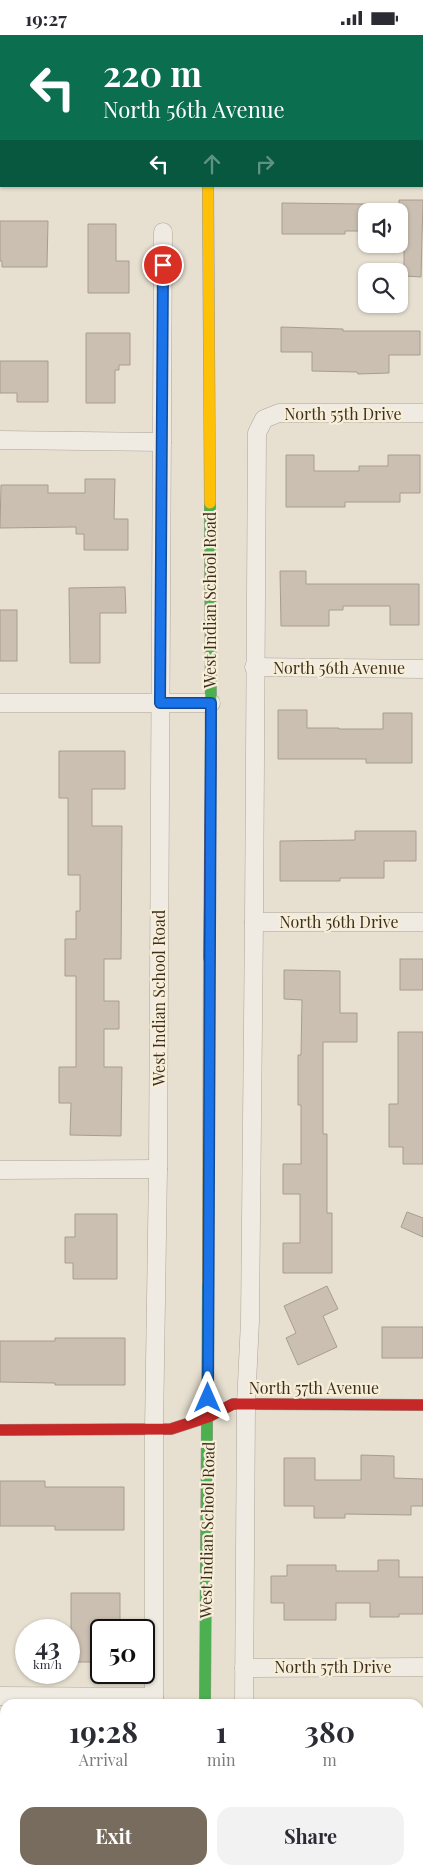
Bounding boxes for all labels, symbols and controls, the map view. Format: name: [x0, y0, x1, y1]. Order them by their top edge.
text: 19:27: [25, 5, 67, 31]
text: 220 m: [103, 49, 202, 96]
icon: left: [20, 55, 85, 120]
text: North 56th Avenue: [103, 94, 285, 124]
icon: left: [145, 150, 173, 178]
icon: ahead: [198, 150, 226, 178]
icon: right: [251, 150, 279, 178]
map controls: [358, 203, 408, 313]
button: sound: [358, 203, 408, 253]
pin: [142, 244, 184, 286]
icon: arrive: [149, 251, 177, 279]
button: search: [358, 263, 408, 313]
street label: North 55th Drive: [284, 403, 402, 424]
street label: West Indian School Road: [199, 512, 220, 689]
street label: North 56th Avenue: [273, 657, 405, 678]
street label: West Indian School Road: [148, 910, 169, 1087]
street label: North 56th Drive: [279, 911, 399, 932]
position arrow: [181, 1371, 233, 1423]
street label: North 57th Avenue: [249, 1377, 379, 1398]
street label: West Indian School Road: [194, 1442, 219, 1619]
speed limit sign: 50: [90, 1619, 155, 1684]
text: 43: [35, 1629, 60, 1662]
text: km/h: [33, 1656, 62, 1672]
street label: North 57th Drive: [274, 1656, 392, 1677]
text: 19:28: [69, 1711, 138, 1751]
text: 1: [215, 1711, 227, 1751]
text: 380: [304, 1711, 355, 1751]
text: Arrival: [79, 1749, 128, 1770]
text: min: [207, 1749, 235, 1770]
text: m: [323, 1749, 337, 1770]
button: Exit: [20, 1807, 207, 1865]
button: Share: [217, 1807, 404, 1865]

